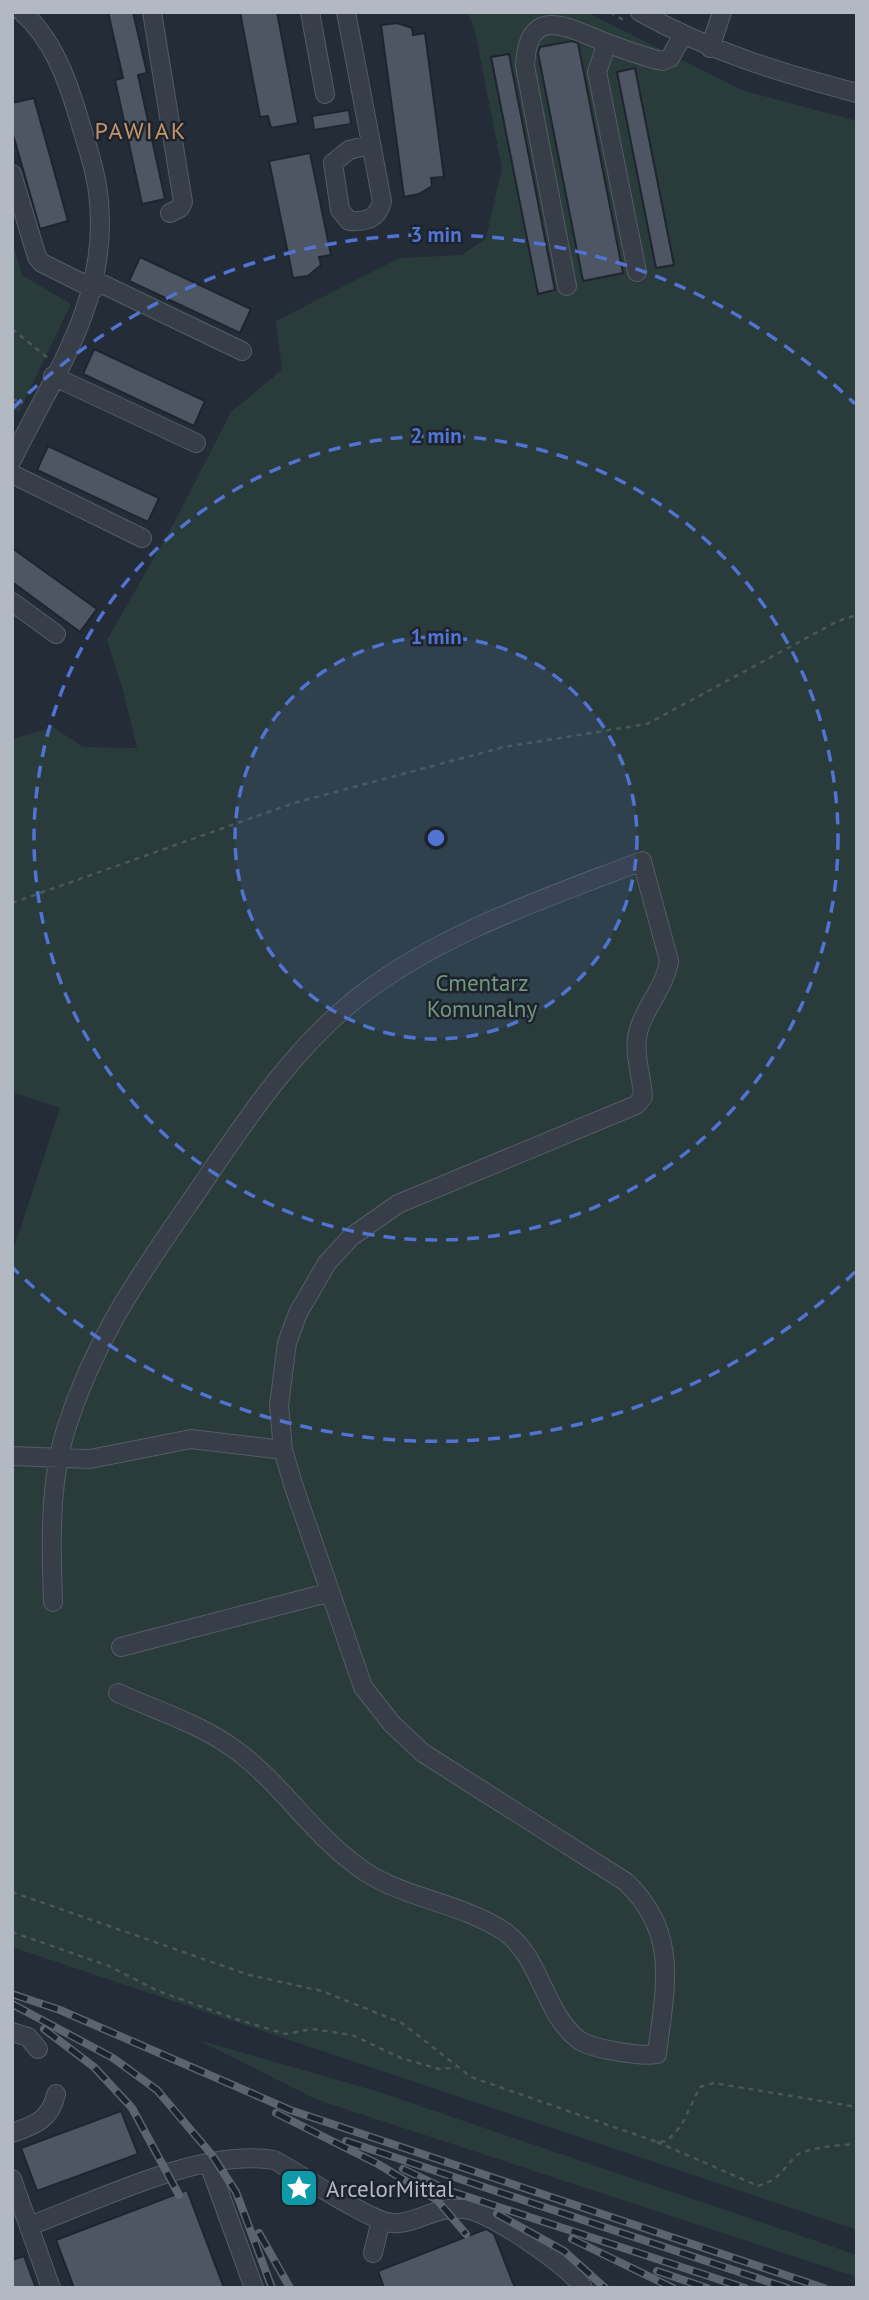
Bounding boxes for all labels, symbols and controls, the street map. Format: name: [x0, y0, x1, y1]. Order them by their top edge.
district label: PAWIAK: [95, 115, 187, 146]
text: 3 min: [410, 221, 462, 248]
text: 2 min: [410, 422, 462, 449]
text: 1 min: [410, 623, 462, 650]
centre of rings: [424, 826, 448, 850]
park label: Cmentarz Komunalny: [427, 968, 537, 1023]
place icon: ArcelorMittal: [278, 2167, 320, 2209]
place label: ArcelorMittal: [326, 2174, 454, 2203]

